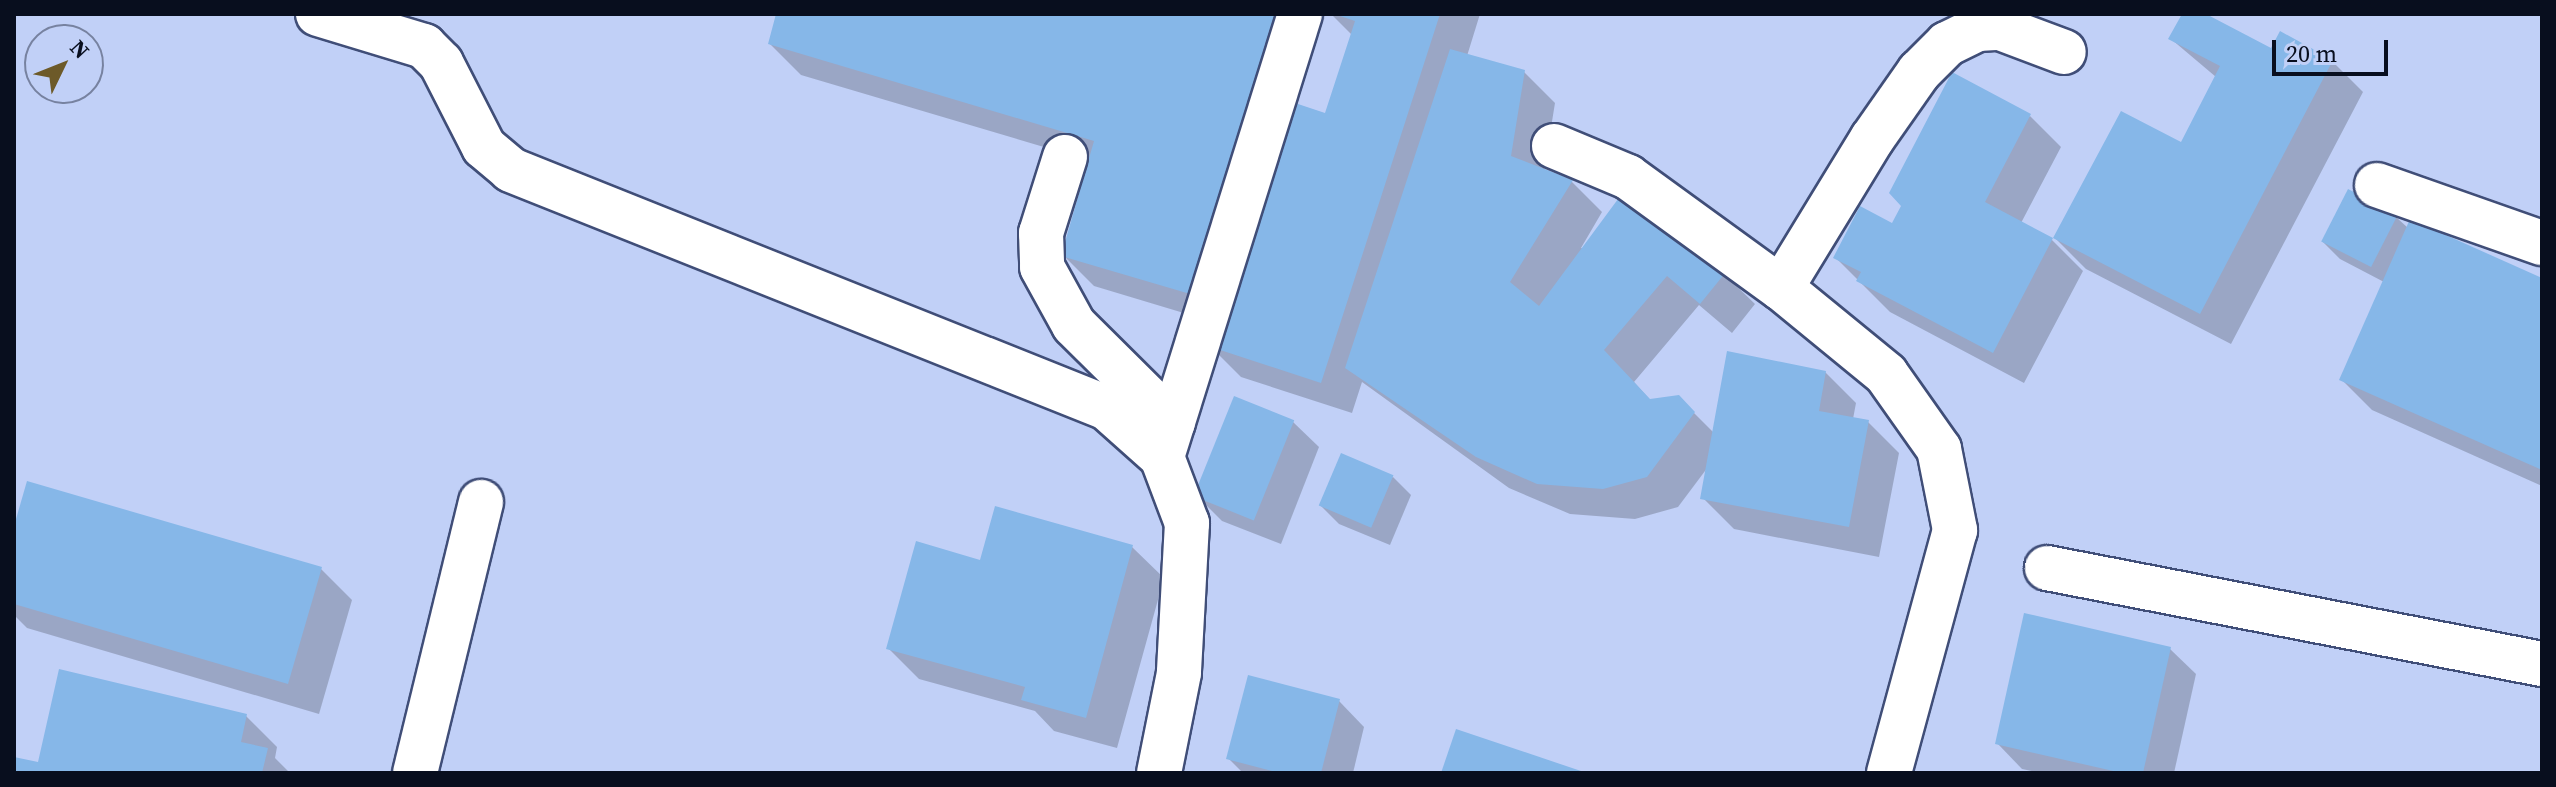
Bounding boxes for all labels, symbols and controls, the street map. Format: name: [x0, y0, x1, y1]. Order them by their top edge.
north arrow: [24, 24, 104, 104]
scale bar: [2276, 24, 2392, 74]
text: N: [64, 33, 97, 65]
text: 20 m: [2286, 37, 2337, 70]

